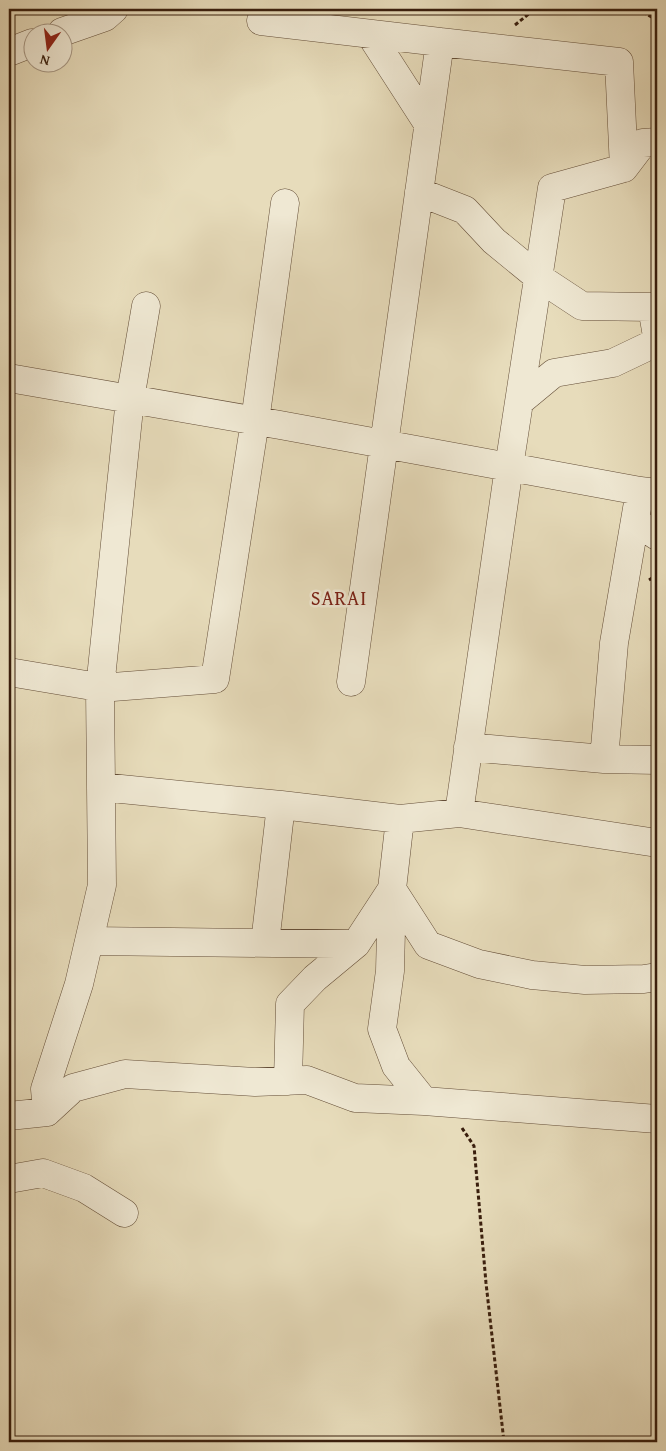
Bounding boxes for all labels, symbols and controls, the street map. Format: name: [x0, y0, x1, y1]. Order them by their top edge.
north arrow: [22, 22, 72, 72]
text: N: [37, 50, 52, 71]
district label: SARAI: [311, 583, 367, 612]

